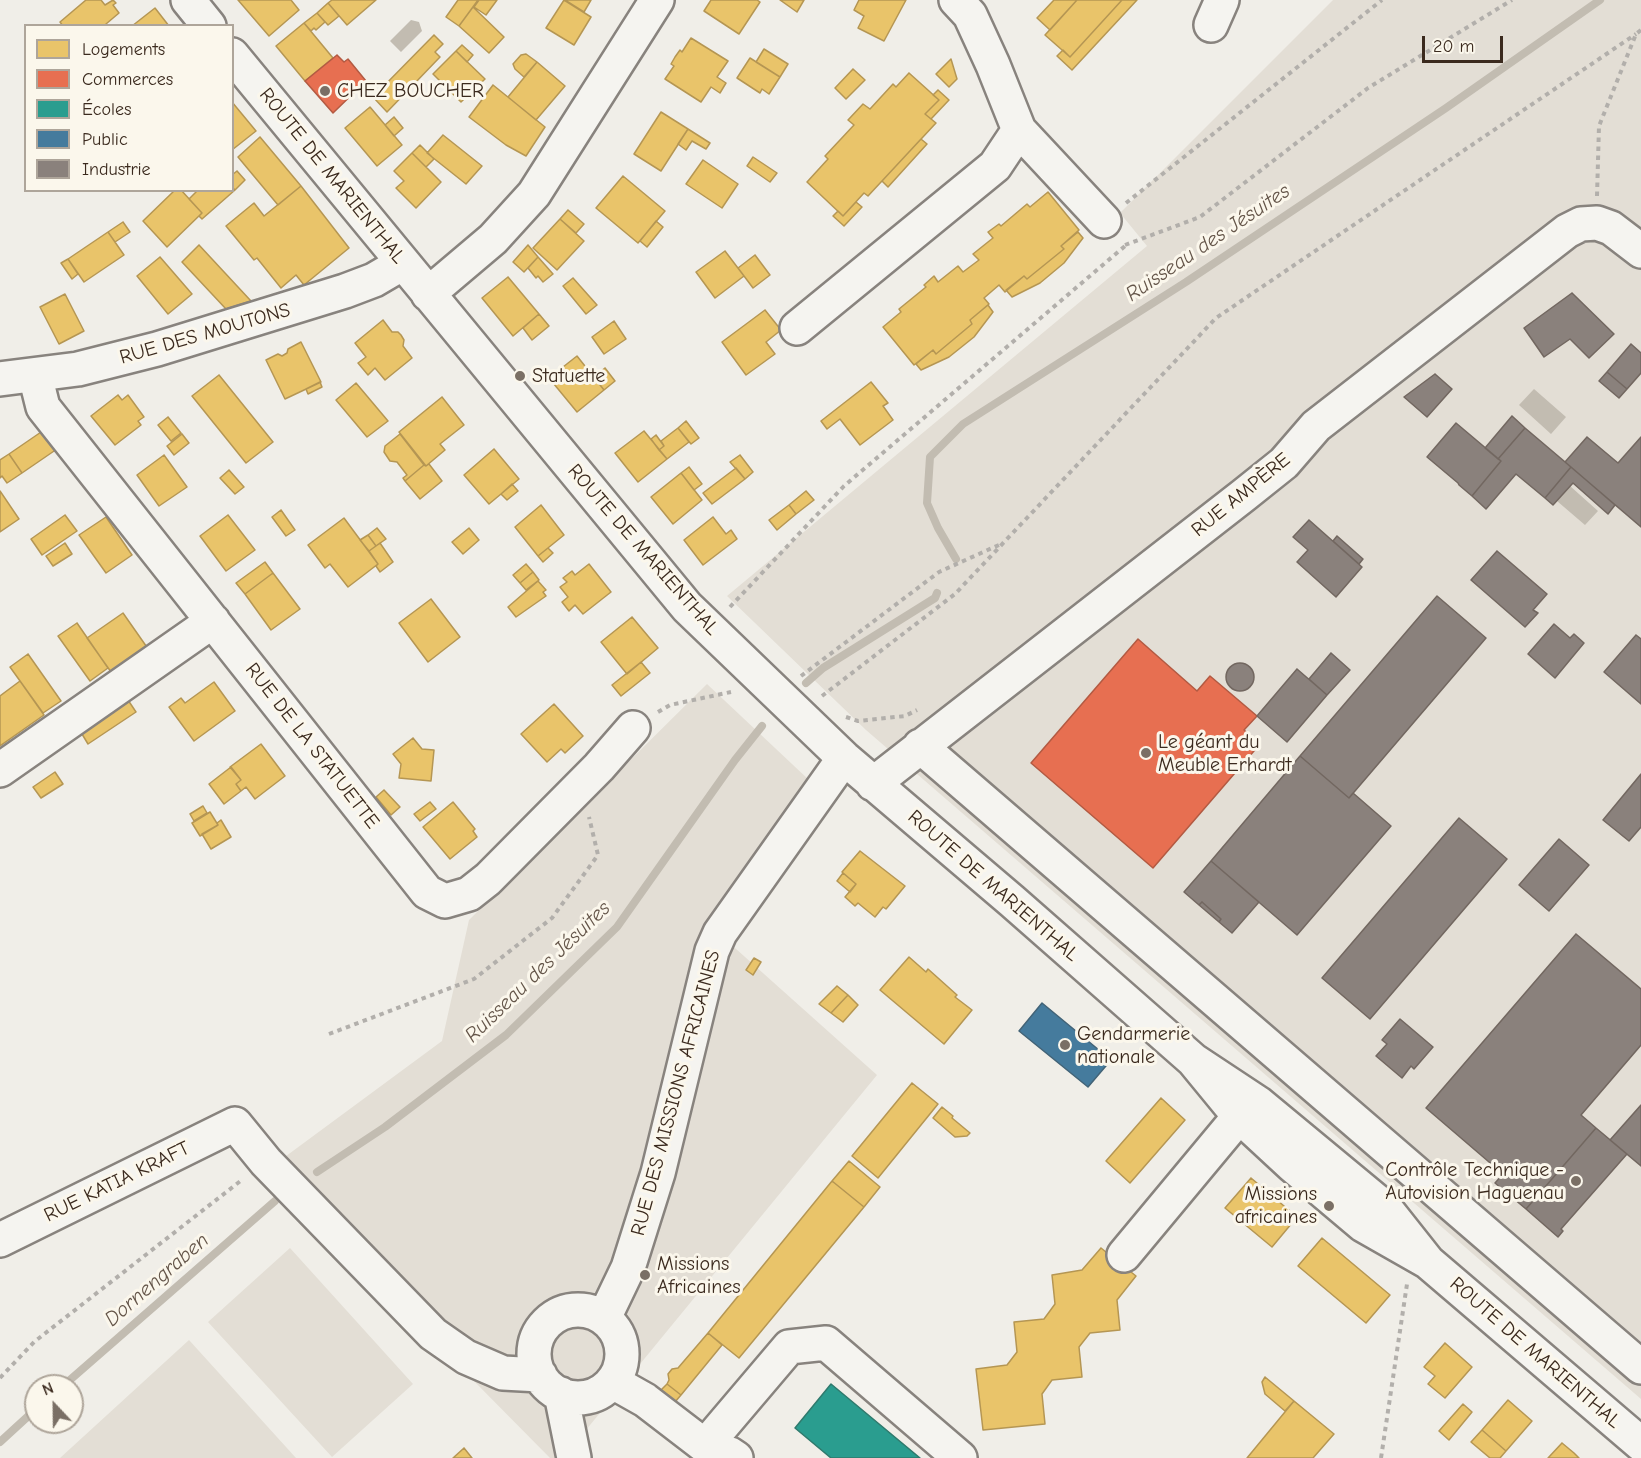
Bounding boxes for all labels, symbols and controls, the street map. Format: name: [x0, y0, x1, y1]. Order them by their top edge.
legend: [24, 24, 234, 192]
scale bar: [1425, 24, 1506, 62]
text: 20 m: [1433, 36, 1474, 57]
text: Logements: [82, 39, 165, 60]
text: Commerces: [82, 69, 173, 90]
place label: CHEZ BOUCHER: [337, 79, 484, 103]
street label: ROUTE DE MARIENTHAL: [254, 83, 410, 269]
marker: CHEZ BOUCHER: [318, 84, 332, 98]
text: Écoles: [82, 99, 132, 120]
text: Public: [82, 129, 128, 150]
text: Industrie: [82, 159, 151, 180]
water label: Ruisseau des Jésuites: [1121, 179, 1295, 307]
street label: RUE DES MOUTONS: [117, 298, 293, 370]
place label: Statuette: [532, 364, 605, 388]
marker: Statuette: [513, 369, 527, 383]
street label: RUE AMPÈRE: [1187, 448, 1295, 542]
street label: ROUTE DE MARIENTHAL: [562, 459, 724, 641]
street label: RUE DE LA STATUETTE: [240, 658, 384, 834]
place label: Le géant du Meuble Erhardt: [1158, 730, 1291, 777]
marker: Le géant du Meuble Erhardt: [1139, 746, 1153, 760]
street label: ROUTE DE MARIENTHAL: [902, 805, 1084, 967]
water label: Ruisseau des Jésuites: [460, 896, 616, 1048]
street label: RUE DES MISSIONS AFRICAINES: [626, 947, 726, 1239]
place label: Gendarmerie nationale: [1077, 1022, 1190, 1069]
marker: Gendarmerie nationale: [1058, 1038, 1072, 1052]
street label: RUE KATIA KRAFT: [40, 1136, 194, 1228]
place label: Contrôle Technique - Autovision Haguenau: [1385, 1158, 1564, 1205]
marker: Contrôle Technique - Autovision Haguenau: [1569, 1174, 1583, 1188]
place label: Missions africaines: [1235, 1182, 1317, 1229]
marker: Missions africaines: [1322, 1199, 1336, 1213]
water label: Dornengraben: [100, 1228, 214, 1332]
place label: Missions Africaines: [657, 1252, 741, 1299]
marker: Missions Africaines: [638, 1268, 652, 1282]
street label: ROUTE DE MARIENTHAL: [1444, 1272, 1626, 1434]
north arrow: [24, 1374, 84, 1434]
text: N: [40, 1379, 56, 1399]

